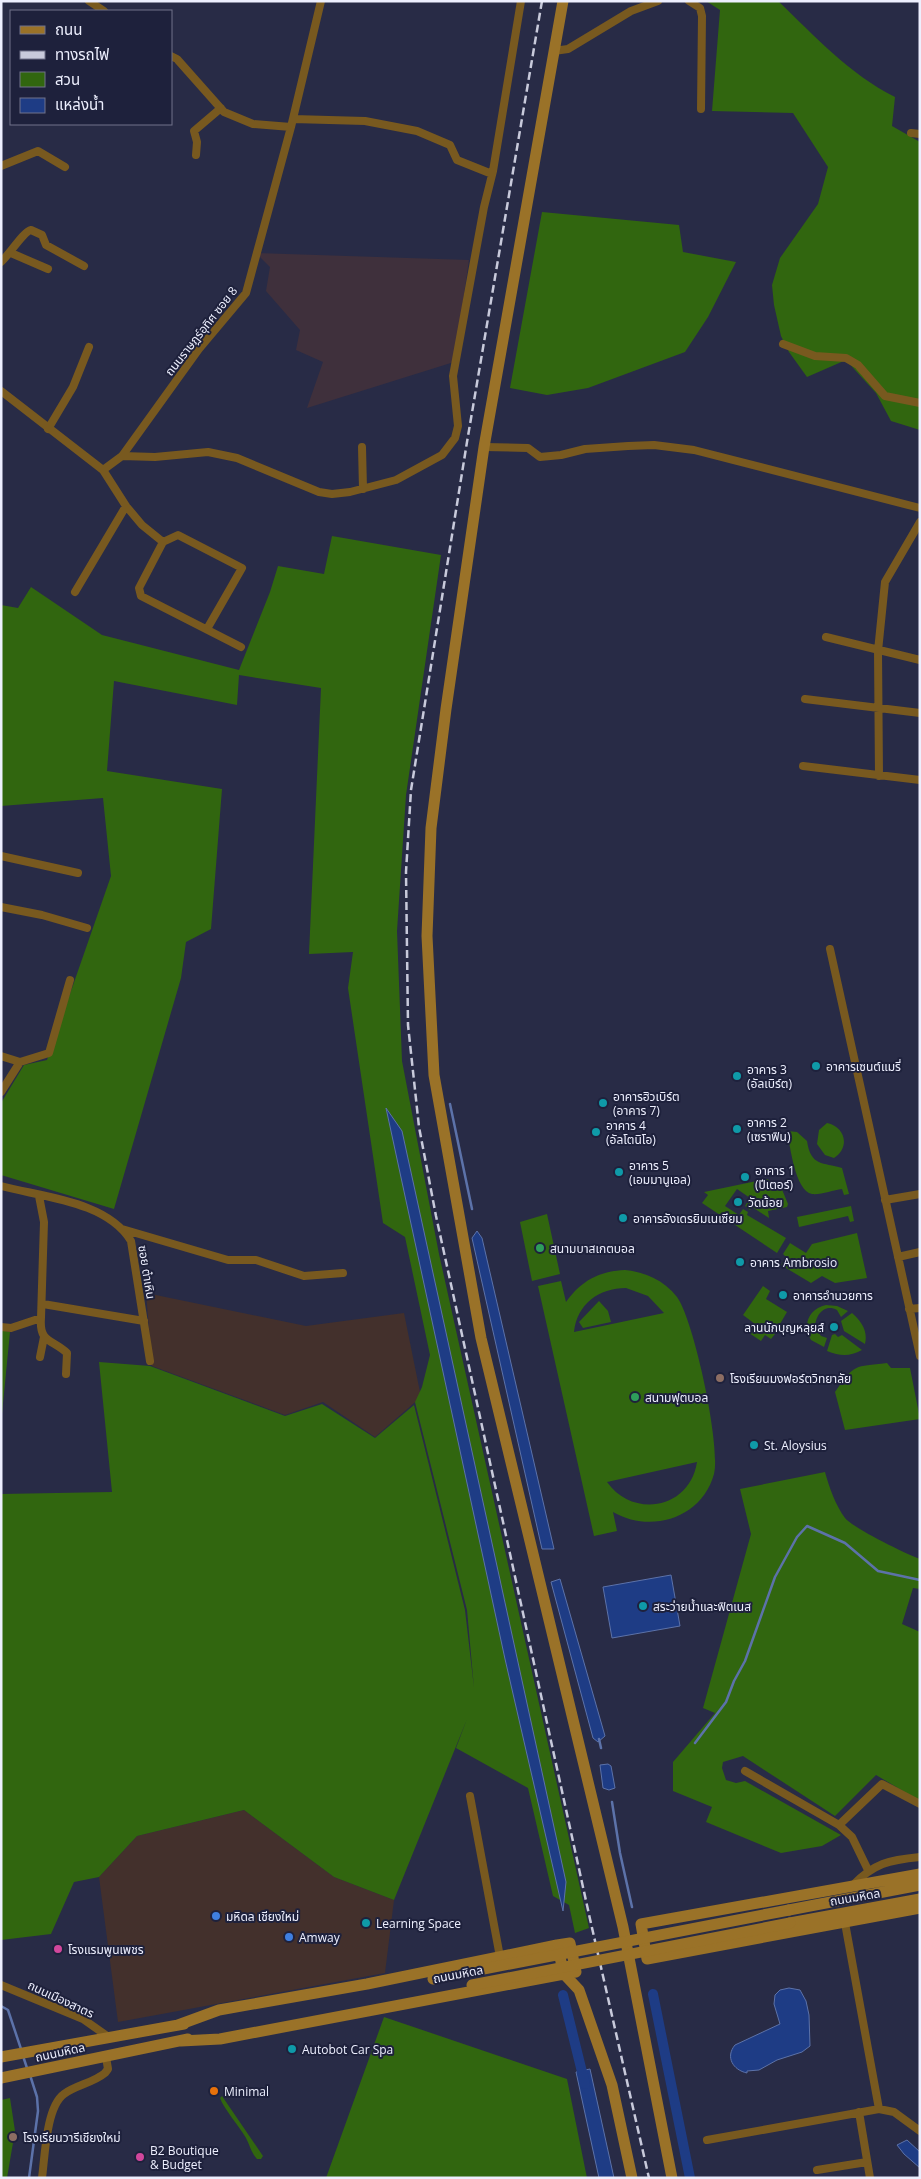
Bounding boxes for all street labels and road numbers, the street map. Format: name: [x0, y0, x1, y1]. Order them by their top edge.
street label: ถนนราษฎร์อุทิศ ซอย 8: [161, 283, 241, 379]
street label: ซอย ต๋าเหิน: [134, 1244, 160, 1300]
street label: ถนนมหิดล: [829, 1884, 881, 1910]
street label: ถนนมหิดล: [432, 1961, 484, 1987]
street label: ถนนเมืองสาตร: [25, 1976, 97, 2022]
street label: ถนนมหิดล: [33, 2038, 87, 2066]

